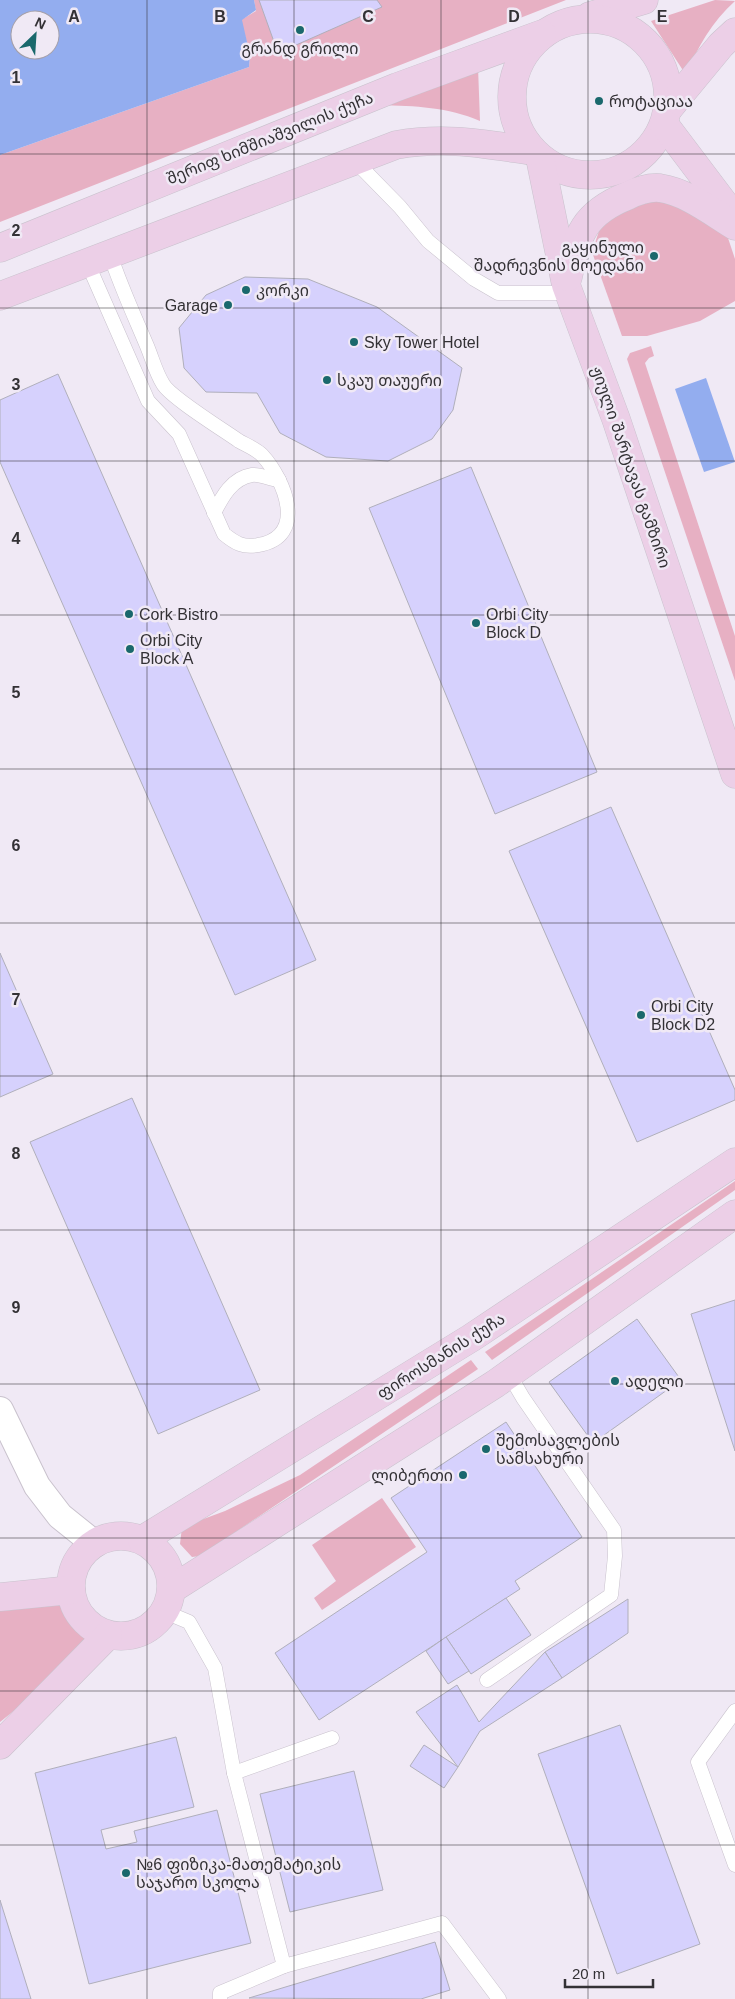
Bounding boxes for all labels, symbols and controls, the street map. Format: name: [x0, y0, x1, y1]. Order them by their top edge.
text: A: [68, 8, 80, 25]
text: B: [214, 8, 226, 25]
text: C: [362, 8, 374, 25]
text: D: [508, 8, 520, 25]
text: E: [657, 8, 668, 25]
north arrow: [10, 10, 60, 60]
text: N: [33, 14, 48, 33]
marker: გრანდ გრილი: [294, 24, 306, 36]
place label: გრანდ გრილი: [242, 40, 358, 59]
text: 1: [12, 69, 21, 86]
street label: შერიფ ხიმშიაშვილის ქუჩა: [164, 89, 376, 189]
place label: როტაციაა: [609, 93, 693, 111]
marker: როტაციაა: [593, 95, 605, 107]
text: 2: [12, 222, 21, 239]
place label: გაყინული შადრევნის მოედანი: [474, 239, 644, 276]
marker: გაყინული შადრევნის მოედანი: [648, 250, 660, 262]
place label: კორკი: [256, 282, 309, 300]
marker: კორკი: [240, 284, 252, 296]
place label: Garage: [165, 297, 218, 314]
marker: Garage: [222, 299, 234, 311]
place label: Sky Tower Hotel: [364, 334, 479, 351]
marker: Sky Tower Hotel: [348, 336, 360, 348]
street label: ჟიული შარტავას გამზირი: [586, 364, 674, 571]
place label: სკაუ თაუერი: [337, 372, 442, 390]
marker: სკაუ თაუერი: [321, 374, 333, 386]
text: 3: [12, 376, 21, 393]
text: 4: [12, 530, 21, 547]
place label: Cork Bistro: [139, 606, 218, 623]
place label: Orbi City Block D: [486, 606, 548, 641]
marker: Cork Bistro: [123, 608, 135, 620]
marker: Orbi City Block D: [470, 617, 482, 629]
place label: Orbi City Block A: [140, 632, 202, 667]
marker: Orbi City Block A: [124, 643, 136, 655]
text: 5: [12, 684, 21, 701]
text: 6: [12, 837, 21, 854]
text: 7: [12, 991, 21, 1008]
place label: Orbi City Block D2: [651, 998, 715, 1033]
marker: Orbi City Block D2: [635, 1009, 647, 1021]
text: 8: [12, 1145, 21, 1162]
text: 9: [12, 1299, 21, 1316]
street label: ფიროსმანის ქუჩა: [374, 1310, 508, 1403]
place label: ადელი: [625, 1373, 684, 1392]
marker: ადელი: [609, 1375, 621, 1387]
place label: შემოსავლების სამსახური: [496, 1432, 620, 1468]
marker: შემოსავლების სამსახური: [480, 1443, 492, 1455]
place label: ლიბერთი: [371, 1467, 453, 1486]
marker: ლიბერთი: [457, 1469, 469, 1481]
place label: №6 ფიზიკა-მათემატიკის საჯარო სკოლა: [136, 1856, 341, 1893]
marker: №6 ფიზიკა-მათემატიკის საჯარო სკოლა: [120, 1867, 132, 1879]
scale bar: [565, 1956, 652, 1988]
text: 20 m: [572, 1965, 605, 1982]

